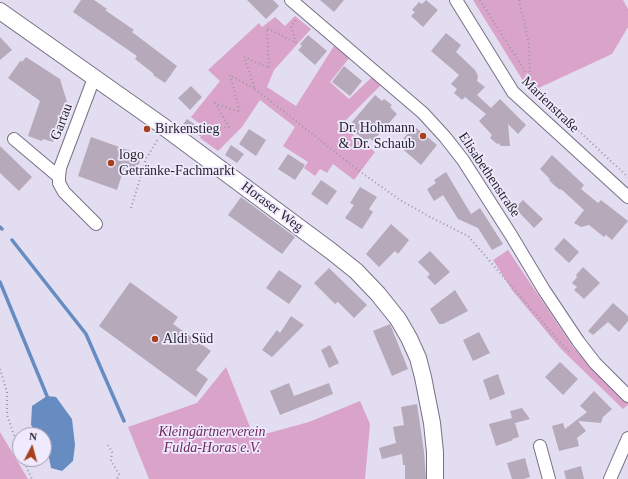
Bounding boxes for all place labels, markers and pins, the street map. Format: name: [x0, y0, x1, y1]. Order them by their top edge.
place label: Dr. Hohmann & Dr. Schaub: [338, 120, 415, 152]
place label: Birkenstieg: [155, 121, 220, 137]
marker: Birkenstieg: [142, 124, 152, 134]
marker: Dr. Hohmann & Dr. Schaub: [418, 131, 428, 141]
place label: logo Getränke-Fachmarkt: [119, 147, 235, 180]
marker: logo Getränke-Fachmarkt: [106, 158, 116, 168]
place label: Aldi Süd: [163, 331, 213, 347]
marker: Aldi Süd: [150, 334, 160, 344]

